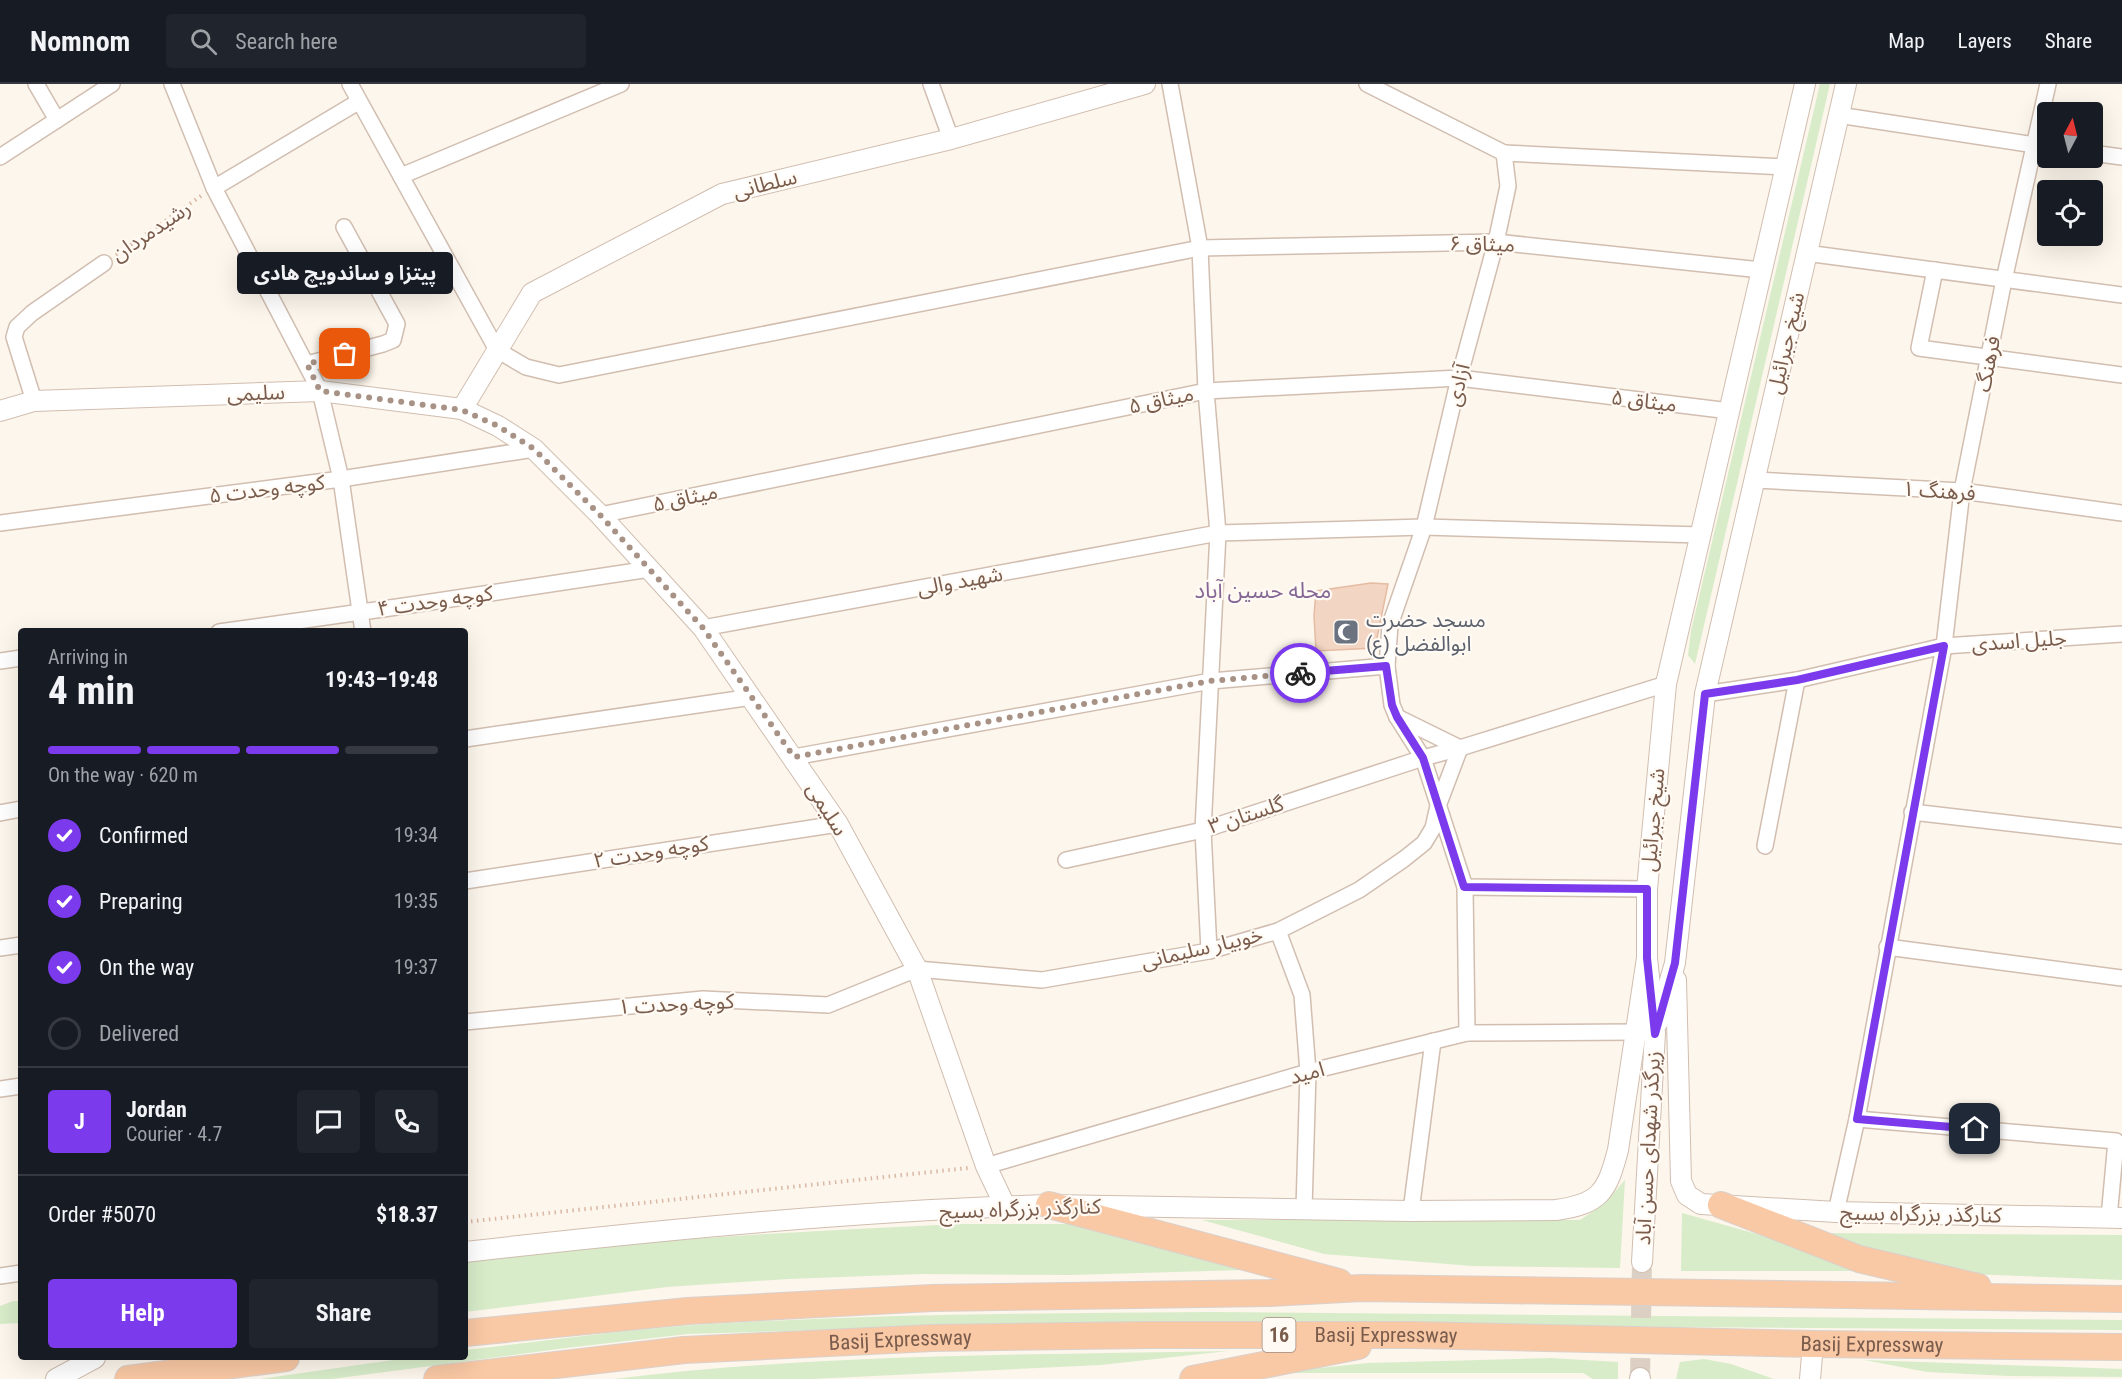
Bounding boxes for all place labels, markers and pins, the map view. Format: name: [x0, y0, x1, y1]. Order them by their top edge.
callout: پیتزا و ساندویچ هادی: [237, 252, 453, 294]
pin: [319, 328, 370, 379]
place label: مسجد حضرت ابوالفضل (ع): [1366, 608, 1486, 659]
mosque icon: مسجد حضرت ابوالفضل (ع): [1331, 617, 1361, 647]
pin: [1949, 1103, 2000, 1154]

